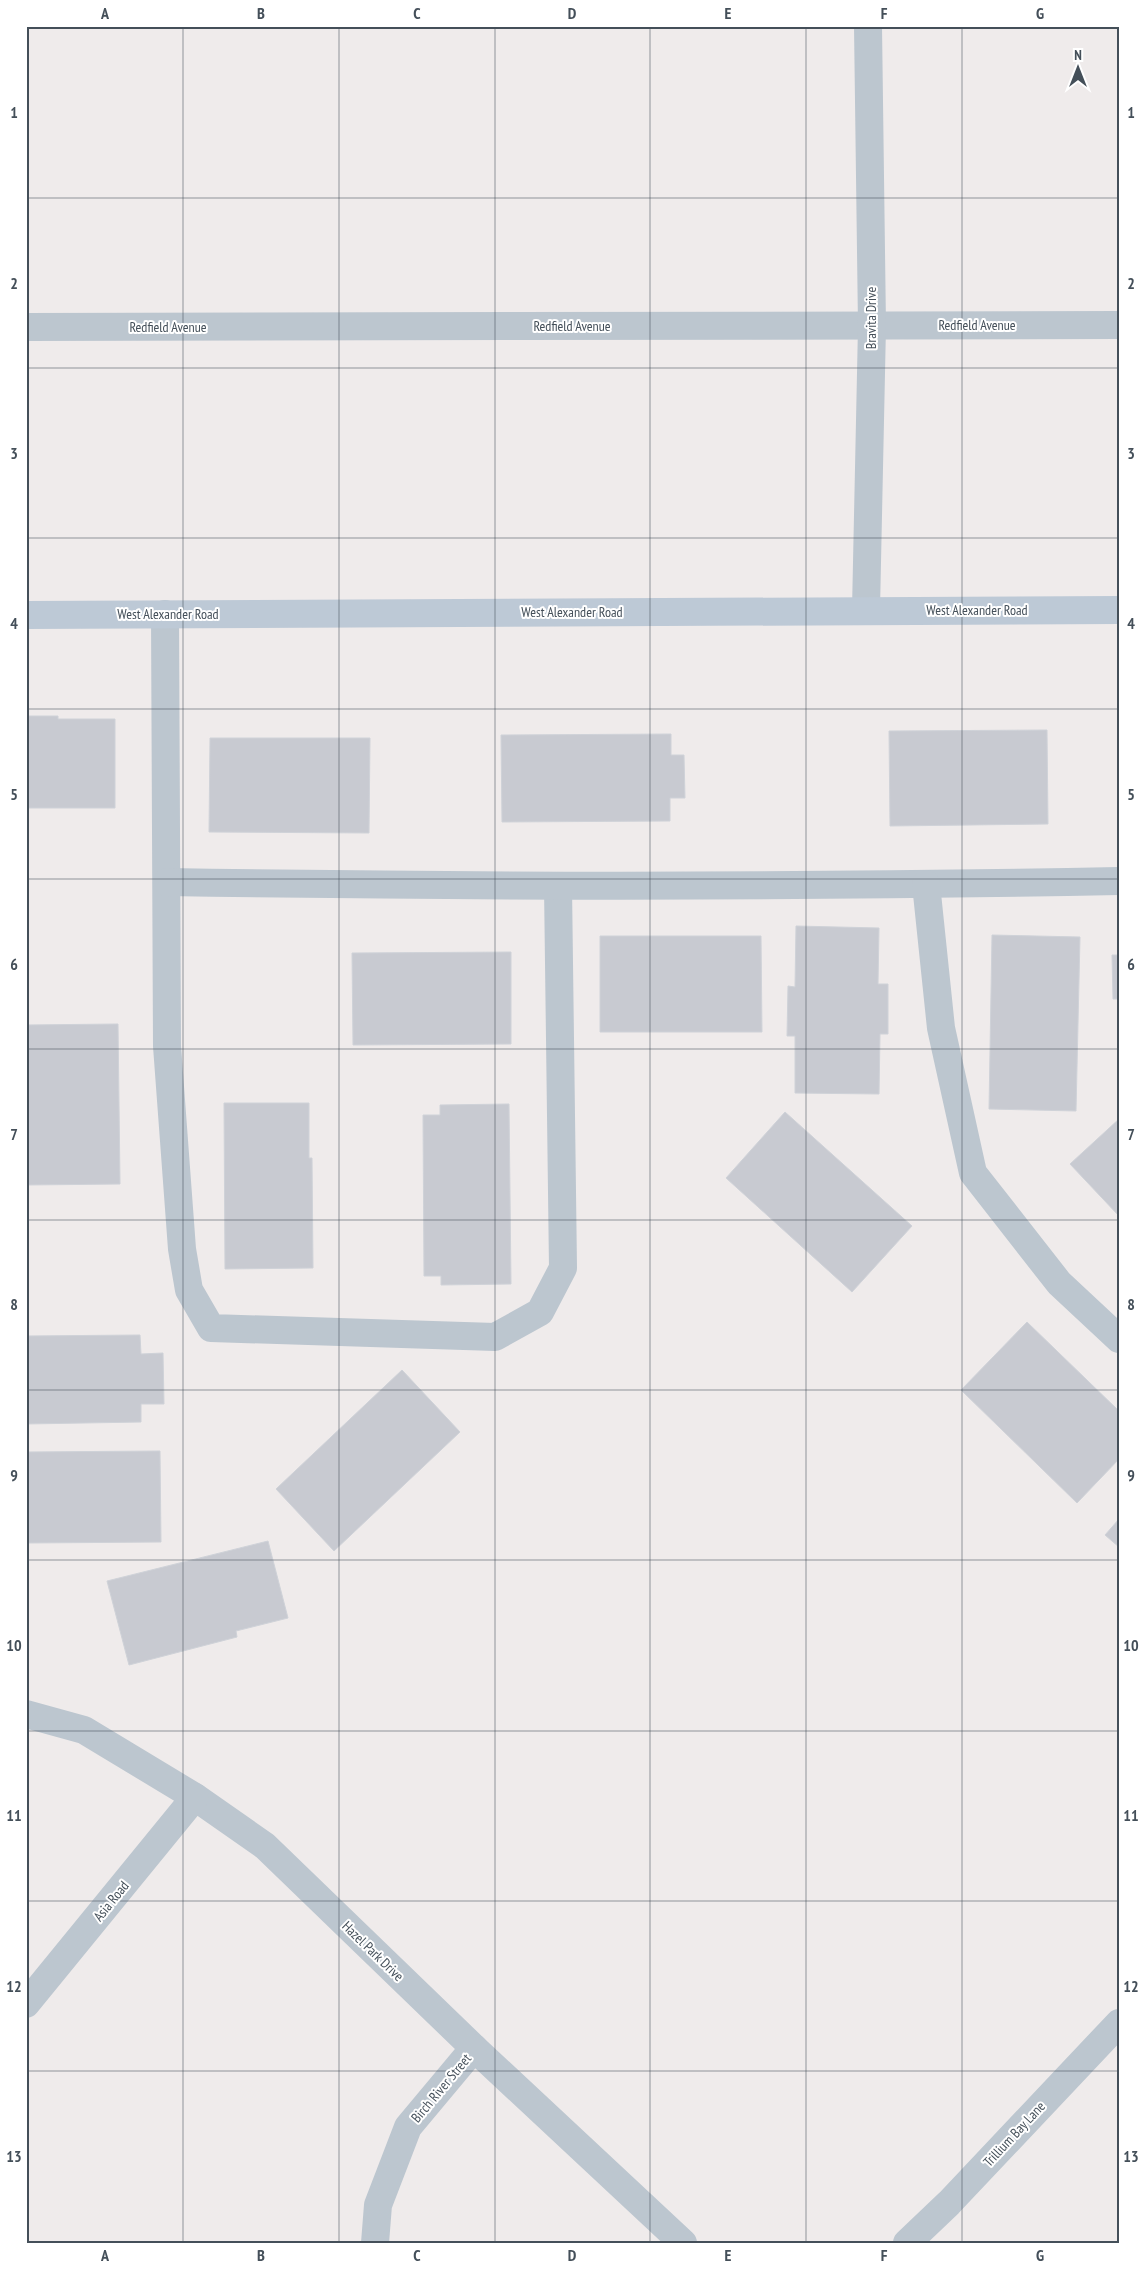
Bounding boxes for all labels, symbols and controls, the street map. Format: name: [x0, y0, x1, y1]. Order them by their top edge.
text: A: [100, 3, 110, 23]
text: B: [257, 3, 265, 23]
text: C: [413, 3, 421, 23]
text: D: [568, 3, 577, 23]
text: E: [725, 3, 732, 23]
text: F: [881, 3, 888, 23]
text: G: [1036, 3, 1044, 23]
north arrow: [1052, 42, 1102, 92]
text: N: [1074, 46, 1082, 64]
text: 1: [10, 102, 18, 122]
text: 1: [1127, 102, 1135, 122]
text: 2: [10, 273, 18, 293]
text: 2: [1127, 273, 1135, 293]
street label: Bravita Drive: [862, 287, 880, 349]
street label: Redfield Avenue: [938, 316, 1016, 334]
street label: Redfield Avenue: [533, 317, 611, 335]
street label: Redfield Avenue: [129, 318, 207, 336]
text: 3: [10, 443, 18, 463]
text: 3: [1127, 443, 1135, 463]
street label: West Alexander Road: [926, 601, 1028, 619]
street label: West Alexander Road: [521, 603, 623, 621]
street label: West Alexander Road: [117, 605, 219, 623]
text: 4: [10, 613, 18, 633]
text: 4: [1127, 613, 1135, 633]
text: 5: [10, 784, 18, 804]
text: 5: [1127, 784, 1135, 804]
text: 6: [10, 954, 18, 974]
text: 6: [1127, 954, 1135, 974]
text: 7: [10, 1124, 18, 1144]
text: 7: [1127, 1124, 1135, 1144]
text: 8: [10, 1294, 18, 1314]
text: 8: [1127, 1294, 1135, 1314]
text: 9: [10, 1465, 18, 1485]
text: 9: [1127, 1465, 1135, 1485]
text: 10: [6, 1635, 22, 1655]
text: 10: [1123, 1635, 1139, 1655]
text: 11: [6, 1805, 22, 1825]
text: 11: [1123, 1805, 1139, 1825]
street label: Asia Road: [89, 1877, 133, 1925]
street label: Hazel Park Drive: [338, 1917, 408, 1985]
text: 12: [6, 1976, 22, 1996]
text: 12: [1123, 1976, 1139, 1996]
street label: Birch River Street: [407, 2050, 475, 2126]
street label: Trillium Bay Lane: [979, 2097, 1049, 2170]
text: 13: [6, 2146, 22, 2166]
text: 13: [1123, 2146, 1139, 2166]
text: A: [100, 2245, 110, 2265]
text: B: [257, 2245, 265, 2265]
text: C: [413, 2245, 421, 2265]
text: D: [568, 2245, 577, 2265]
text: E: [725, 2245, 732, 2265]
text: F: [881, 2245, 888, 2265]
text: G: [1036, 2245, 1044, 2265]

